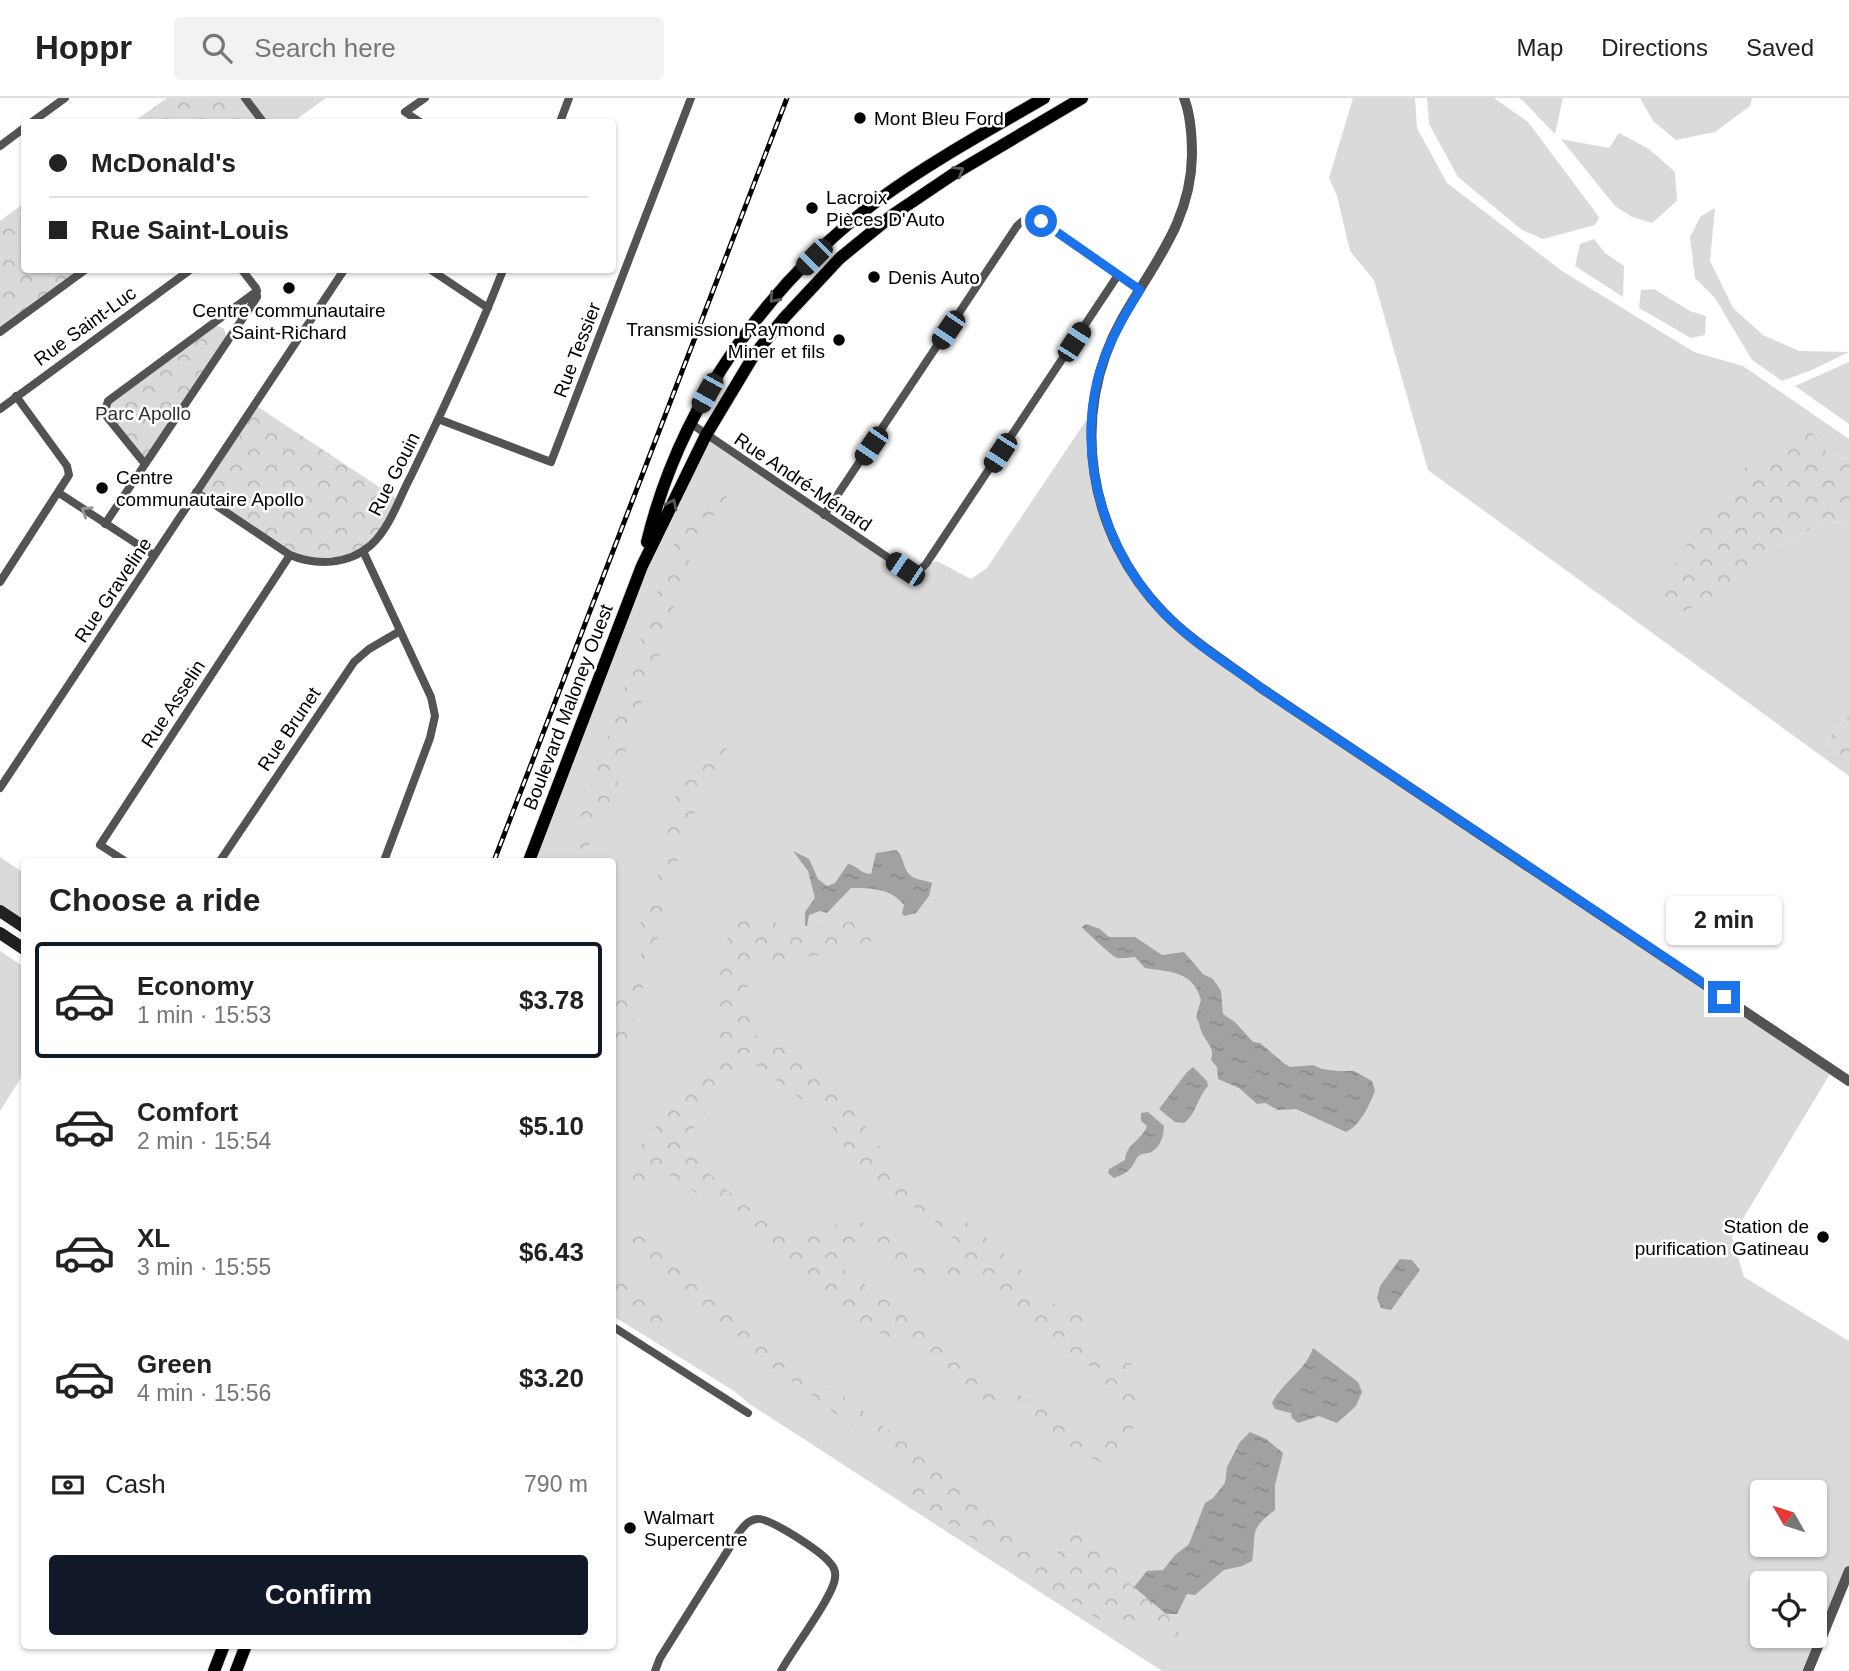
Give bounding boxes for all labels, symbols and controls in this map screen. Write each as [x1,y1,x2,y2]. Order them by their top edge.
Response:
search box [174,17,664,80]
text: Hoppr [35,29,132,66]
icon: search [198,29,236,67]
text: Search here [254,33,396,63]
text: Map [1517,34,1563,61]
text: Directions [1601,34,1708,61]
text: Saved [1746,34,1814,61]
place label: Mont Bleu Ford [874,108,1004,129]
marker: Mont Bleu Ford [852,110,868,126]
text: McDonald's [91,148,236,178]
one-way arrow [951,166,964,179]
place label: Lacroix Pièces D'Auto [826,187,945,230]
marker: Lacroix Pièces D'Auto [804,200,820,216]
route start [1025,205,1057,237]
text: Rue Saint-Louis [91,215,289,245]
car [792,235,837,279]
place label: Denis Auto [888,267,980,288]
marker: Denis Auto [866,269,882,285]
marker: Centre communautaire Saint-Richard [281,280,297,296]
street label: Rue Saint-Luc [30,282,140,370]
one-way arrow [770,290,783,303]
street label: Rue Tessier [549,299,605,400]
place label: Centre communautaire Saint-Richard [192,300,386,343]
car [928,307,969,353]
place label: Transmission Raymond Miner et fils [626,319,825,362]
car [1054,319,1095,365]
marker: Transmission Raymond Miner et fils [831,332,847,348]
car [688,370,727,416]
park label: Parc Apollo [95,403,191,424]
car [851,423,892,469]
street label: Rue André-Ménard [731,428,875,536]
street label: Rue Gouin [364,429,424,519]
car [980,430,1021,476]
place label: Centre communautaire Apollo [116,467,304,510]
marker: Centre communautaire Apollo [94,480,110,496]
one-way arrow [663,499,677,511]
one-way arrow [81,507,94,519]
street label: Rue Graveline [70,534,156,646]
car [882,549,929,589]
street label: Boulevard Maloney Ouest [519,601,617,813]
street label: Rue Asselin [137,656,209,752]
street label: Rue Brunet [253,683,325,775]
text: Choose a ride [49,882,261,918]
callout: 2 min [1666,895,1782,944]
text: 2 min [1694,907,1754,933]
icon: car [53,969,116,1032]
text: Economy [137,971,254,1001]
route end [1708,981,1740,1013]
text: $3.78 [519,985,584,1015]
text: 1 min · 15:53 [137,1002,271,1028]
icon: car [53,1095,116,1158]
text: Comfort [137,1097,238,1127]
text: $5.10 [519,1111,584,1141]
text: 2 min · 15:54 [137,1128,271,1154]
place label: Station de purification Gatineau [1635,1216,1809,1259]
icon: car [53,1221,116,1284]
text: XL [137,1223,170,1253]
marker: Station de purification Gatineau [1815,1229,1831,1245]
text: $6.43 [519,1237,584,1267]
text: 3 min · 15:55 [137,1254,271,1280]
icon: car [53,1347,116,1410]
text: Green [137,1349,212,1379]
text: $3.20 [519,1363,584,1393]
text: 4 min · 15:56 [137,1380,271,1406]
icon: cash [49,1466,87,1504]
text: Cash [105,1469,166,1499]
text: 790 m [524,1471,588,1497]
north arrow [1750,1480,1827,1558]
map controls [1750,1480,1827,1648]
place label: Walmart Supercentre [644,1507,748,1550]
marker: Walmart Supercentre [622,1520,638,1536]
button: Confirm [49,1555,588,1635]
button: locate [1750,1571,1827,1648]

